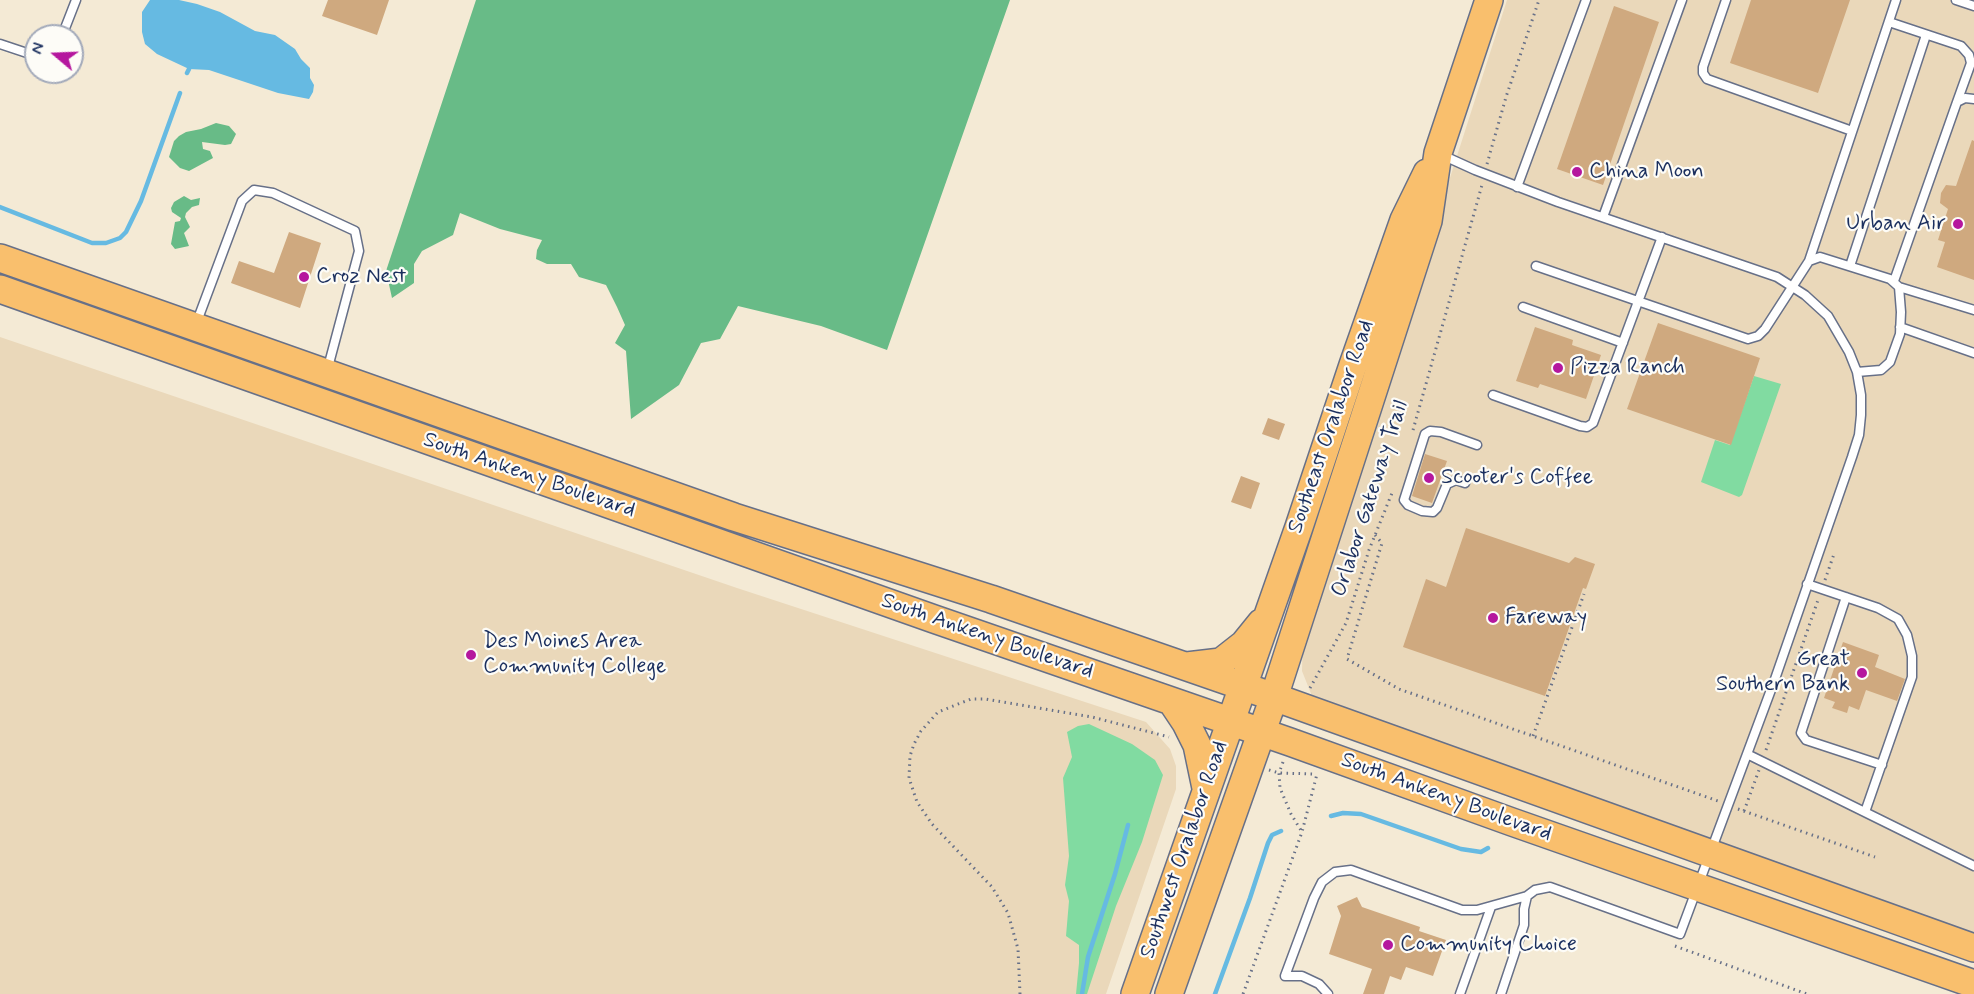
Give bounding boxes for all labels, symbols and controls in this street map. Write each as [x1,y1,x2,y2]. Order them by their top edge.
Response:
north arrow [24,24,84,84]
text: N [27,40,50,57]
place label: China Moon [1589,159,1704,185]
marker: China Moon [1570,165,1584,179]
place label: Urban Air [1846,211,1946,237]
marker: Urban Air [1951,217,1965,231]
place label: Croz Nest [316,264,406,290]
marker: Croz Nest [297,270,311,284]
street label: Southeast Oralabor Road [1283,317,1381,537]
place label: Pizza Ranch [1570,355,1685,381]
marker: Pizza Ranch [1551,361,1565,375]
street label: Orlabor Gateway Trail [1327,398,1415,600]
street label: South Ankeny Boulevard [420,427,638,525]
place label: Scooter's Coffee [1441,465,1593,491]
marker: Scooter's Coffee [1422,471,1436,485]
street label: South Ankeny Boulevard [878,588,1096,686]
place label: Fareway [1505,605,1587,631]
marker: Fareway [1486,611,1500,625]
place label: Des Moines Area Community College [483,629,666,680]
place label: Great Southern Bank [1716,647,1850,698]
marker: Des Moines Area Community College [464,648,478,662]
marker: Great Southern Bank [1855,666,1869,680]
street label: Southwest Oralabor Road [1135,738,1235,962]
street label: South Ankeny Boulevard [1337,748,1555,848]
place label: Community Choice [1400,932,1577,958]
marker: Community Choice [1381,938,1395,952]

